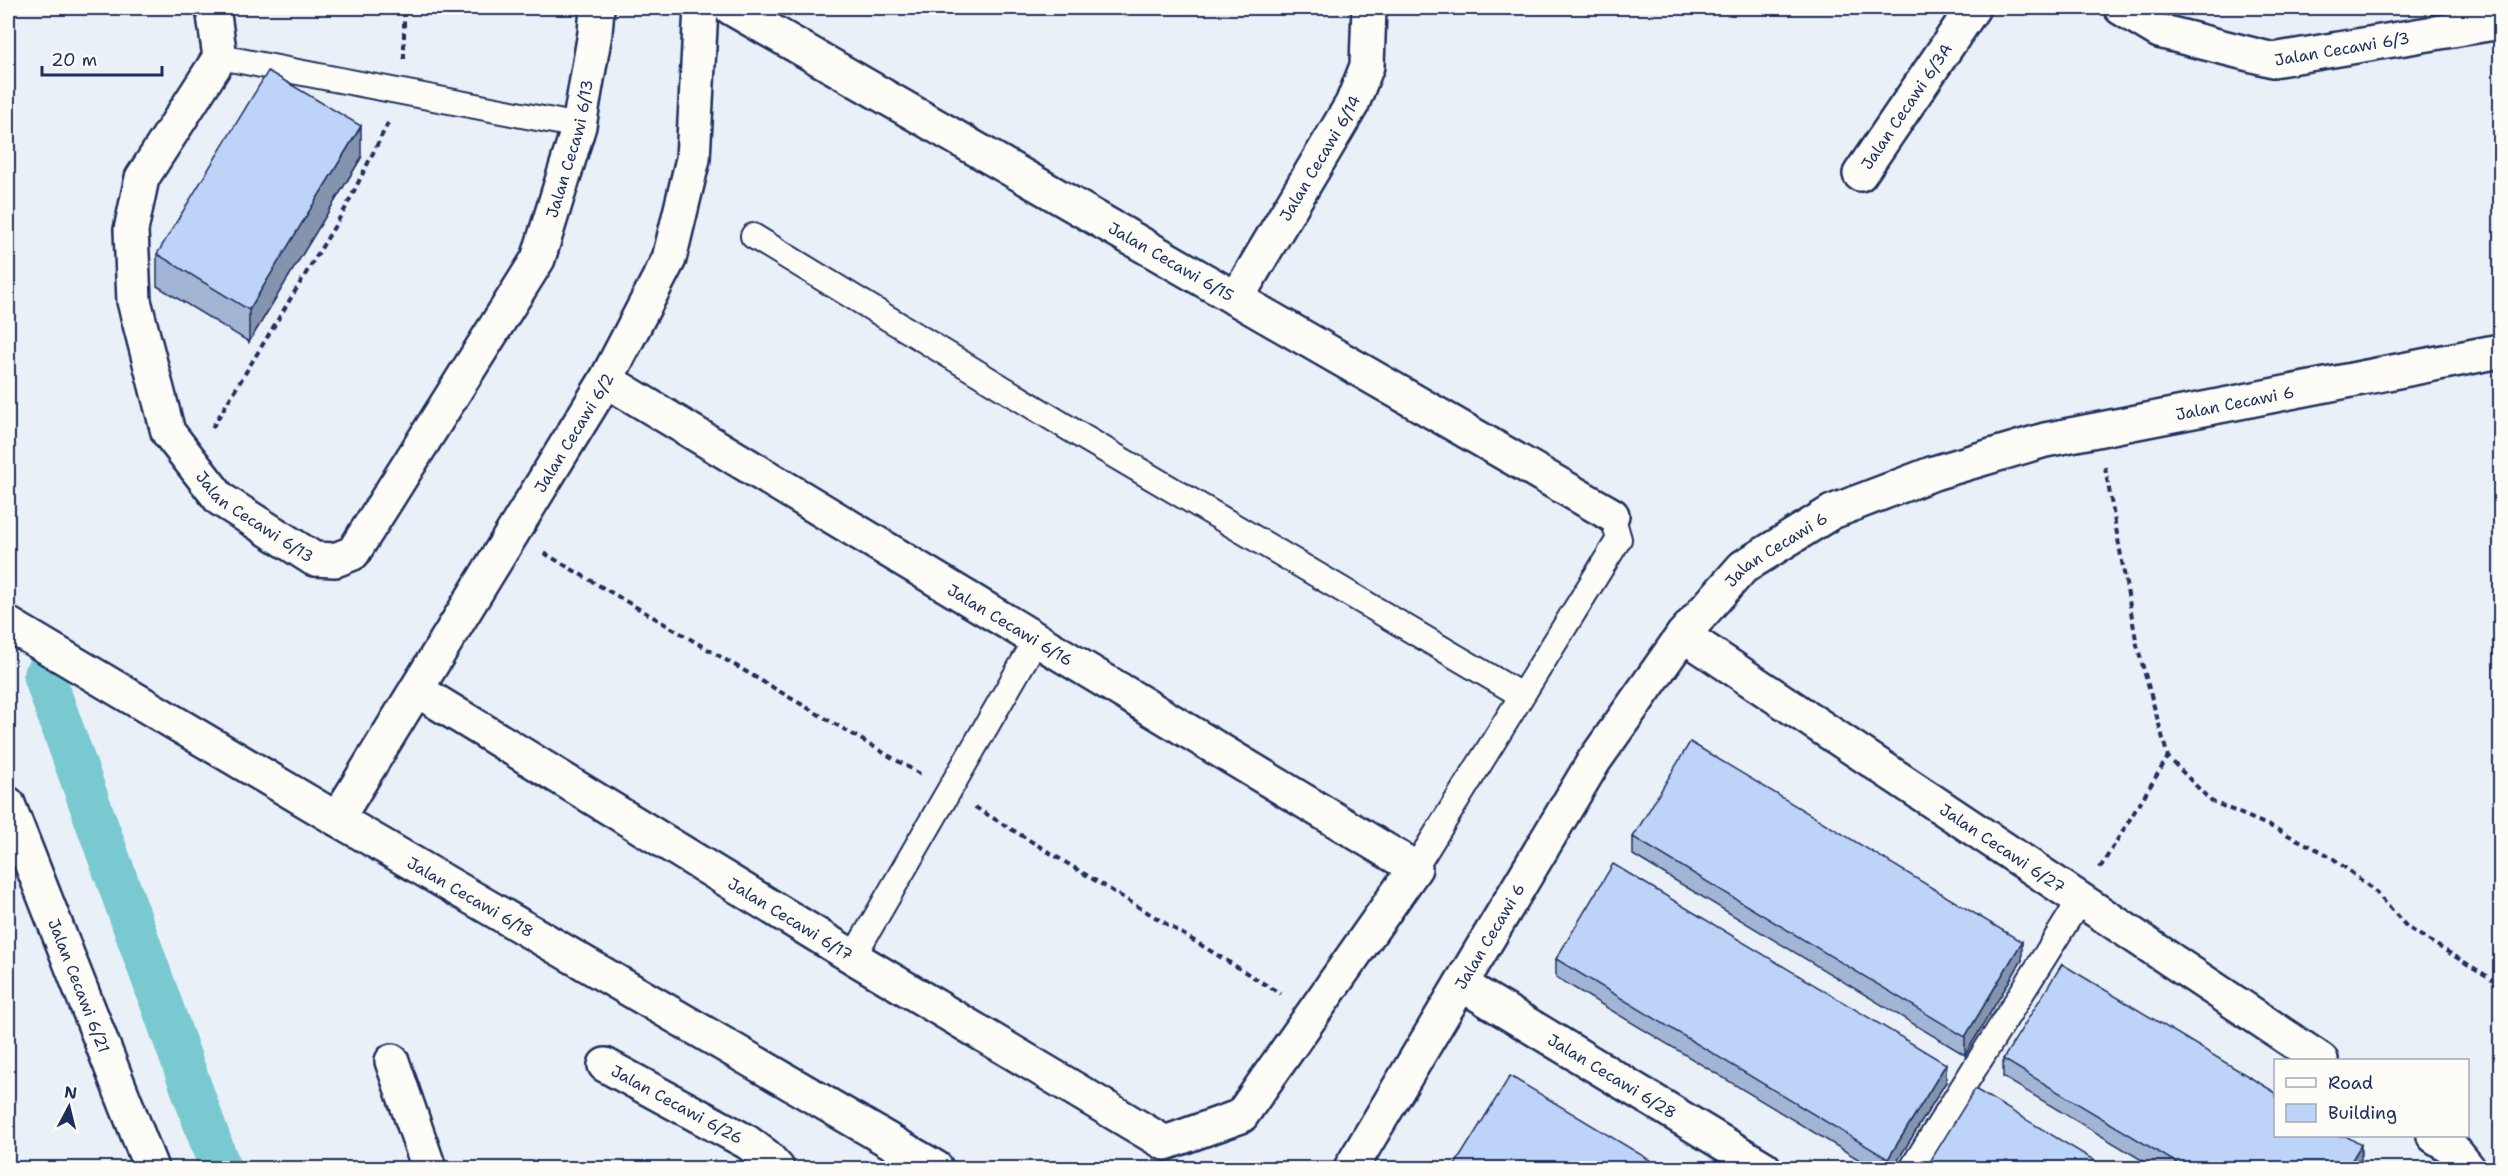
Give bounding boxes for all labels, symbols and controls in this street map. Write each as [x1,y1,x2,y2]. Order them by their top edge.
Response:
street label: Jalan Cecawi 6/3 [2273,27,2411,70]
scale bar [42,39,162,77]
street label: Jalan Cecawi 6/3A [1856,39,1956,173]
text: 20 m [51,48,97,72]
street label: Jalan Cecawi 6/13 [541,78,597,220]
street label: Jalan Cecawi 6/14 [1274,92,1365,225]
street label: Jalan Cecawi 6/15 [1105,217,1238,306]
street label: Jalan Cecawi 6/2 [529,370,618,496]
street label: Jalan Cecawi 6 [2174,381,2296,425]
street label: Jalan Cecawi 6/13 [191,466,318,567]
street label: Jalan Cecawi 6 [1720,507,1831,591]
street label: Jalan Cecawi 6/16 [943,579,1077,671]
street label: Jalan Cecawi 6/27 [1936,799,2069,897]
street label: Jalan Cecawi 6/18 [403,852,538,942]
street label: Jalan Cecawi 6/17 [724,873,857,965]
street label: Jalan Cecawi 6 [1450,879,1529,993]
street label: Jalan Cecawi 6/21 [44,915,115,1056]
street label: Jalan Cecawi 6/28 [1544,1029,1681,1123]
legend [2274,1059,2469,1137]
street label: Jalan Cecawi 6/26 [607,1060,747,1148]
text: Road [2328,1071,2373,1095]
north arrow [39,1077,99,1137]
text: N [63,1081,78,1104]
text: Building [2328,1101,2397,1125]

